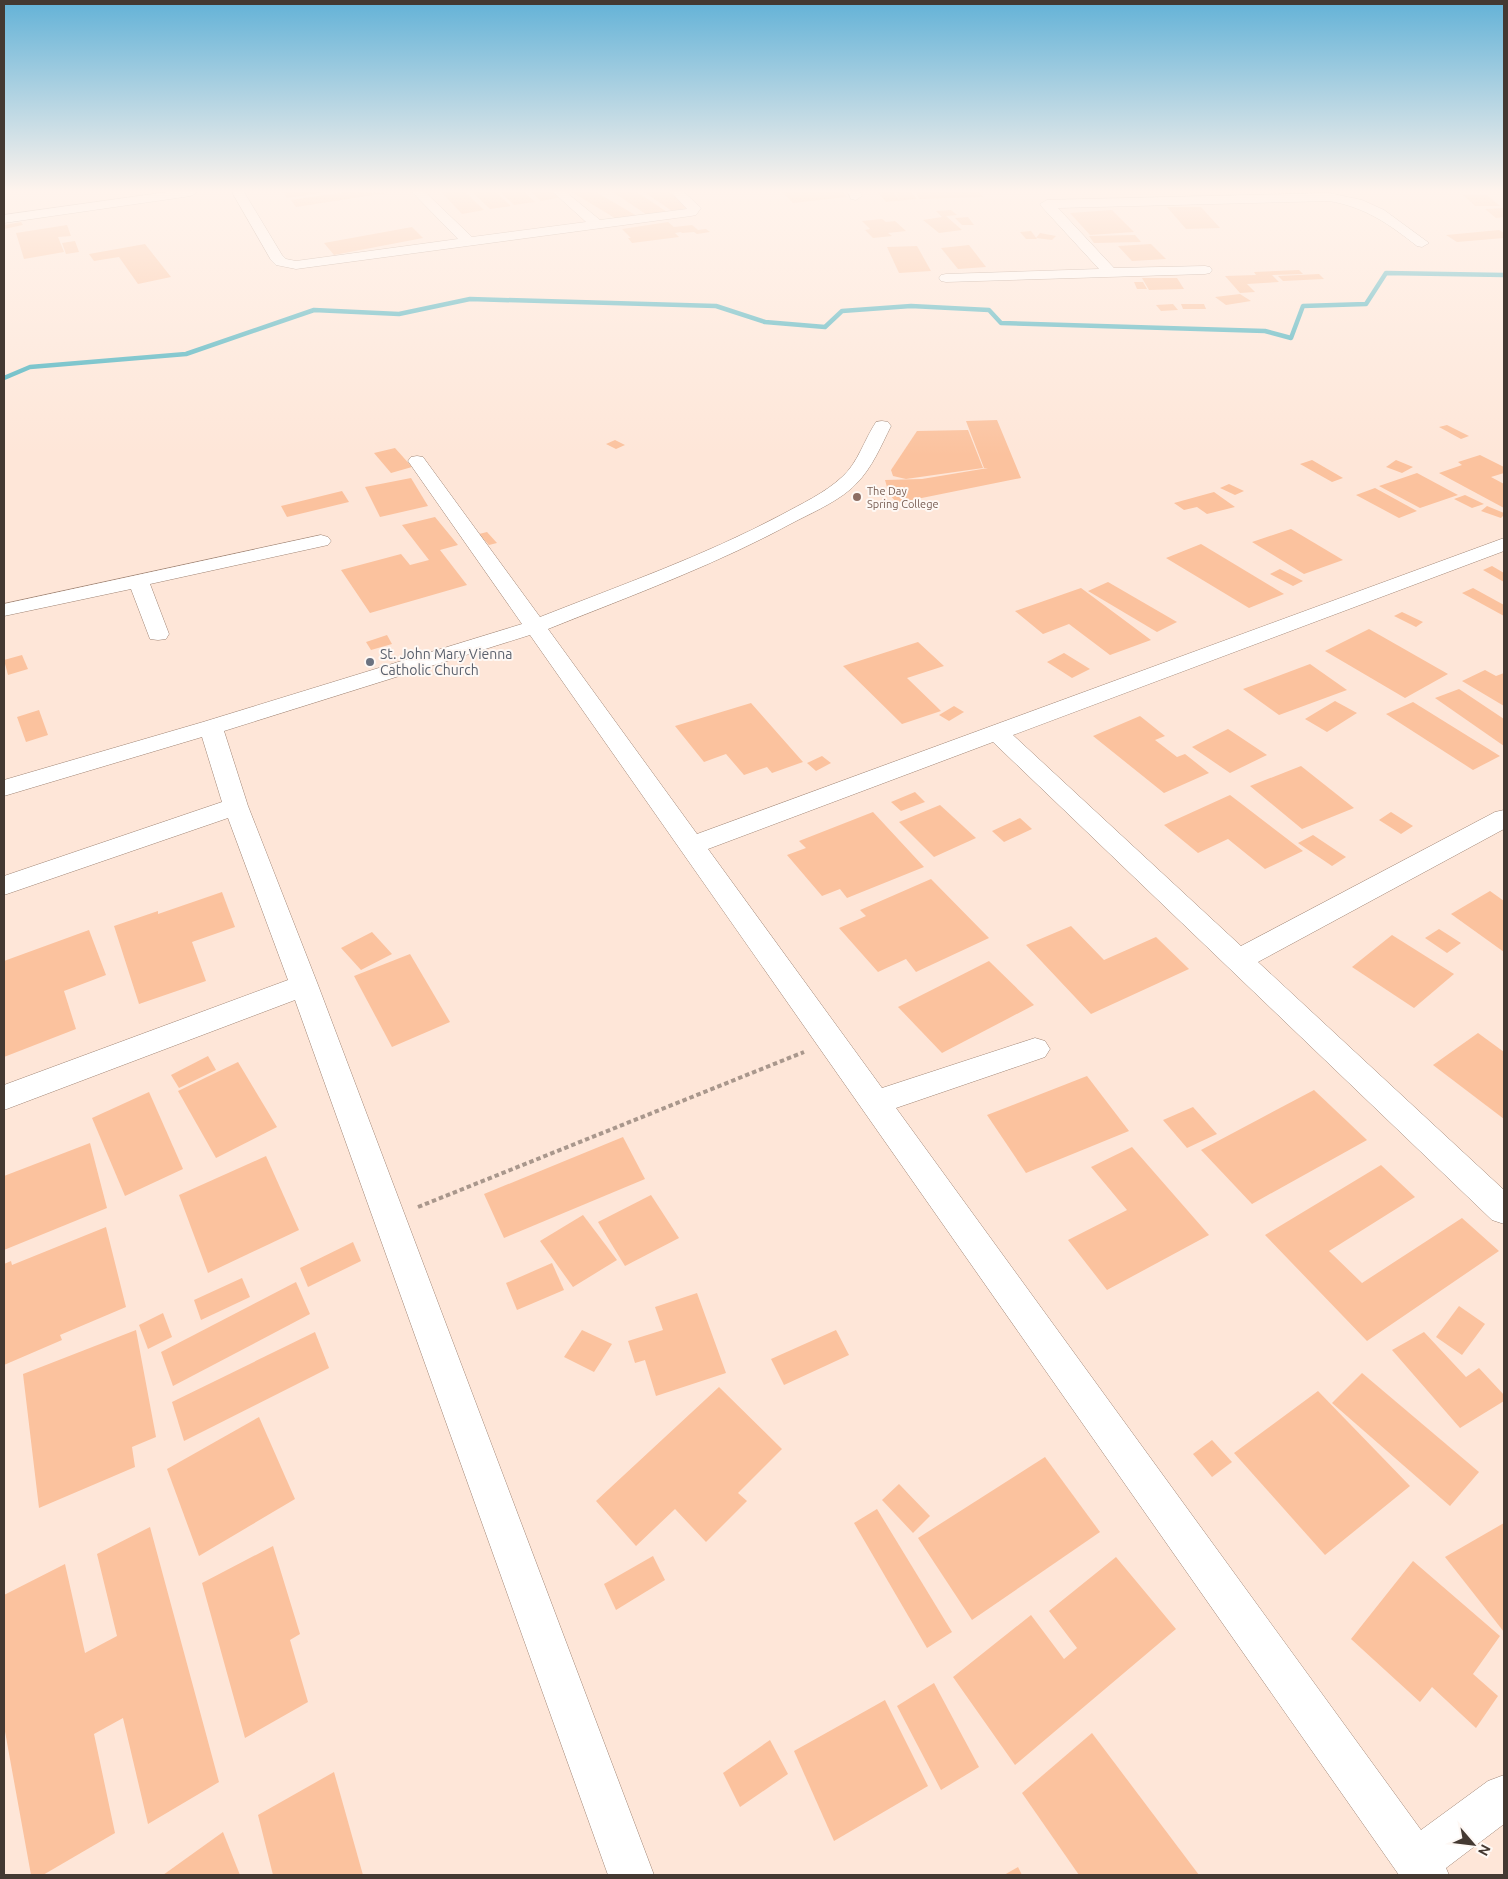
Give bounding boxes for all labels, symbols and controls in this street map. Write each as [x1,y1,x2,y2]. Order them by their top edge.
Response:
place label: The Day Spring College [867,485,939,510]
marker: The Day Spring College [851,491,863,503]
place label: St. John Mary Vienna Catholic Church [380,646,513,678]
marker: St. John Mary Vienna Catholic Church [364,656,376,668]
north arrow [1448,1819,1498,1869]
text: N [1475,1842,1494,1858]

